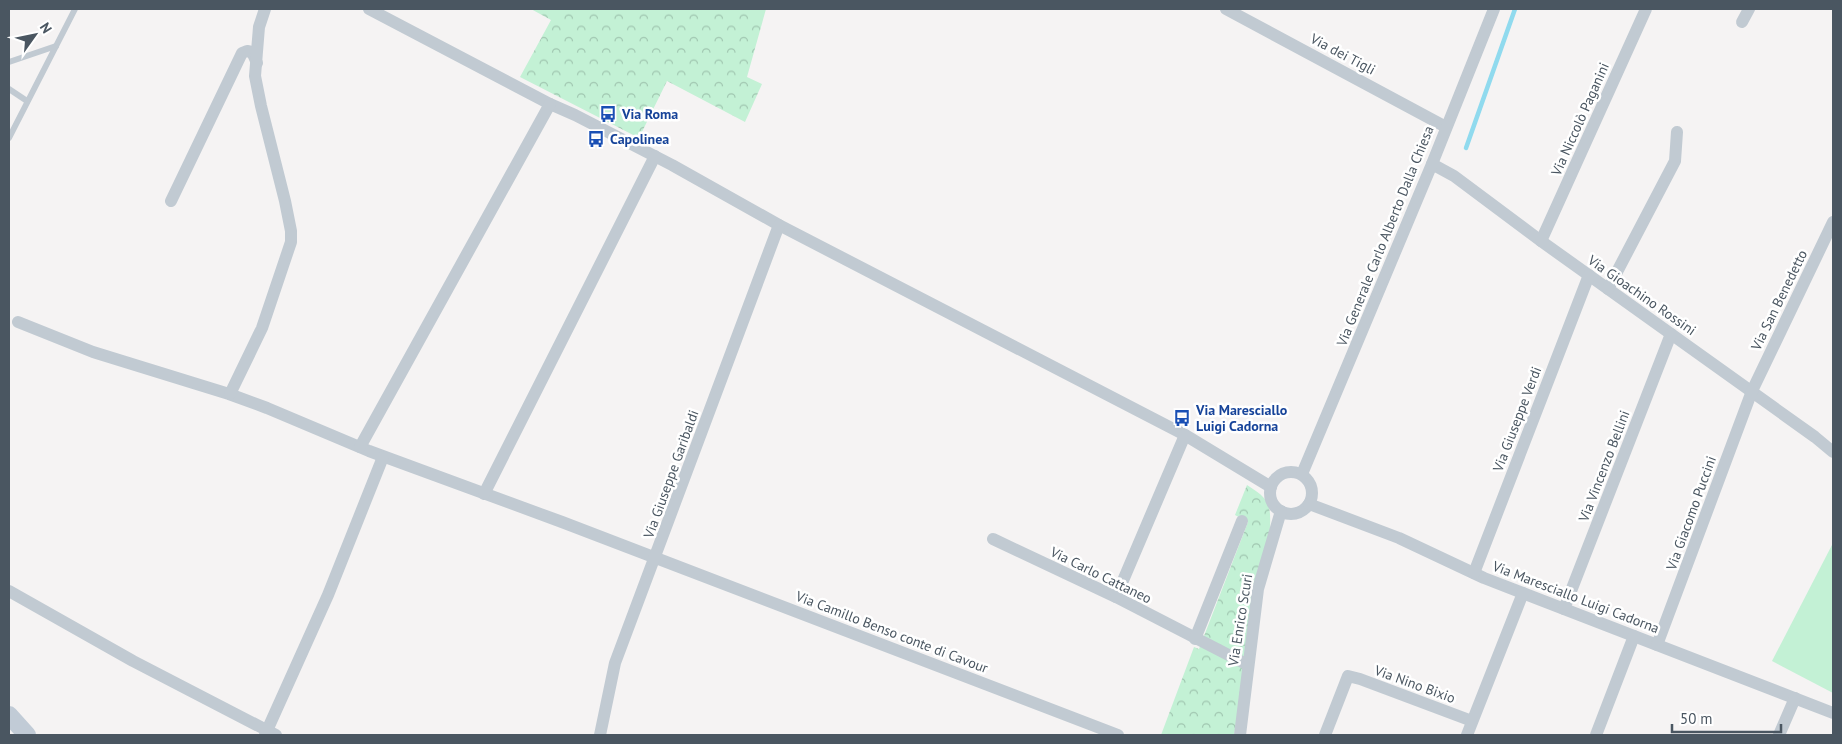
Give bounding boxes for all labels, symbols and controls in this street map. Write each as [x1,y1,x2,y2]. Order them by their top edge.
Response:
north arrow [10,10,60,60]
text: N [36,19,56,37]
street label: Via dei Tigli [1307,29,1379,79]
street label: Via Niccolò Paganini [1547,60,1613,179]
bus stop icon: Via Roma [598,104,618,124]
place label: Via Roma [621,105,678,123]
street label: Via Generale Carlo Alberto Dalla Chiesa [1332,123,1438,350]
bus stop icon: Capolinea [586,129,606,149]
place label: Capolinea [610,130,669,148]
street label: Via San Benedetto [1746,247,1811,354]
street label: Via Gioachino Rossini [1584,250,1700,339]
street label: Via Giuseppe Verdi [1488,364,1545,475]
place label: Via Maresciallo Luigi Cadorna [1195,401,1288,435]
street label: Via Giuseppe Garibaldi [639,407,703,542]
bus stop icon: Via Maresciallo Luigi Cadorna [1172,408,1192,428]
street label: Via Vincenzo Bellini [1574,408,1634,525]
street label: Via Giacomo Puccini [1662,453,1720,573]
street label: Via Carlo Cattaneo [1047,542,1155,607]
street label: Via Maresciallo Luigi Cadorna [1489,557,1662,637]
street label: Via Enrico Scuri [1224,573,1256,668]
street label: Via Camillo Benso conte di Cavour [792,587,991,677]
street label: Via Nino Bixio [1371,661,1458,707]
scale bar [1672,702,1781,734]
text: 50 m [1680,709,1713,728]

